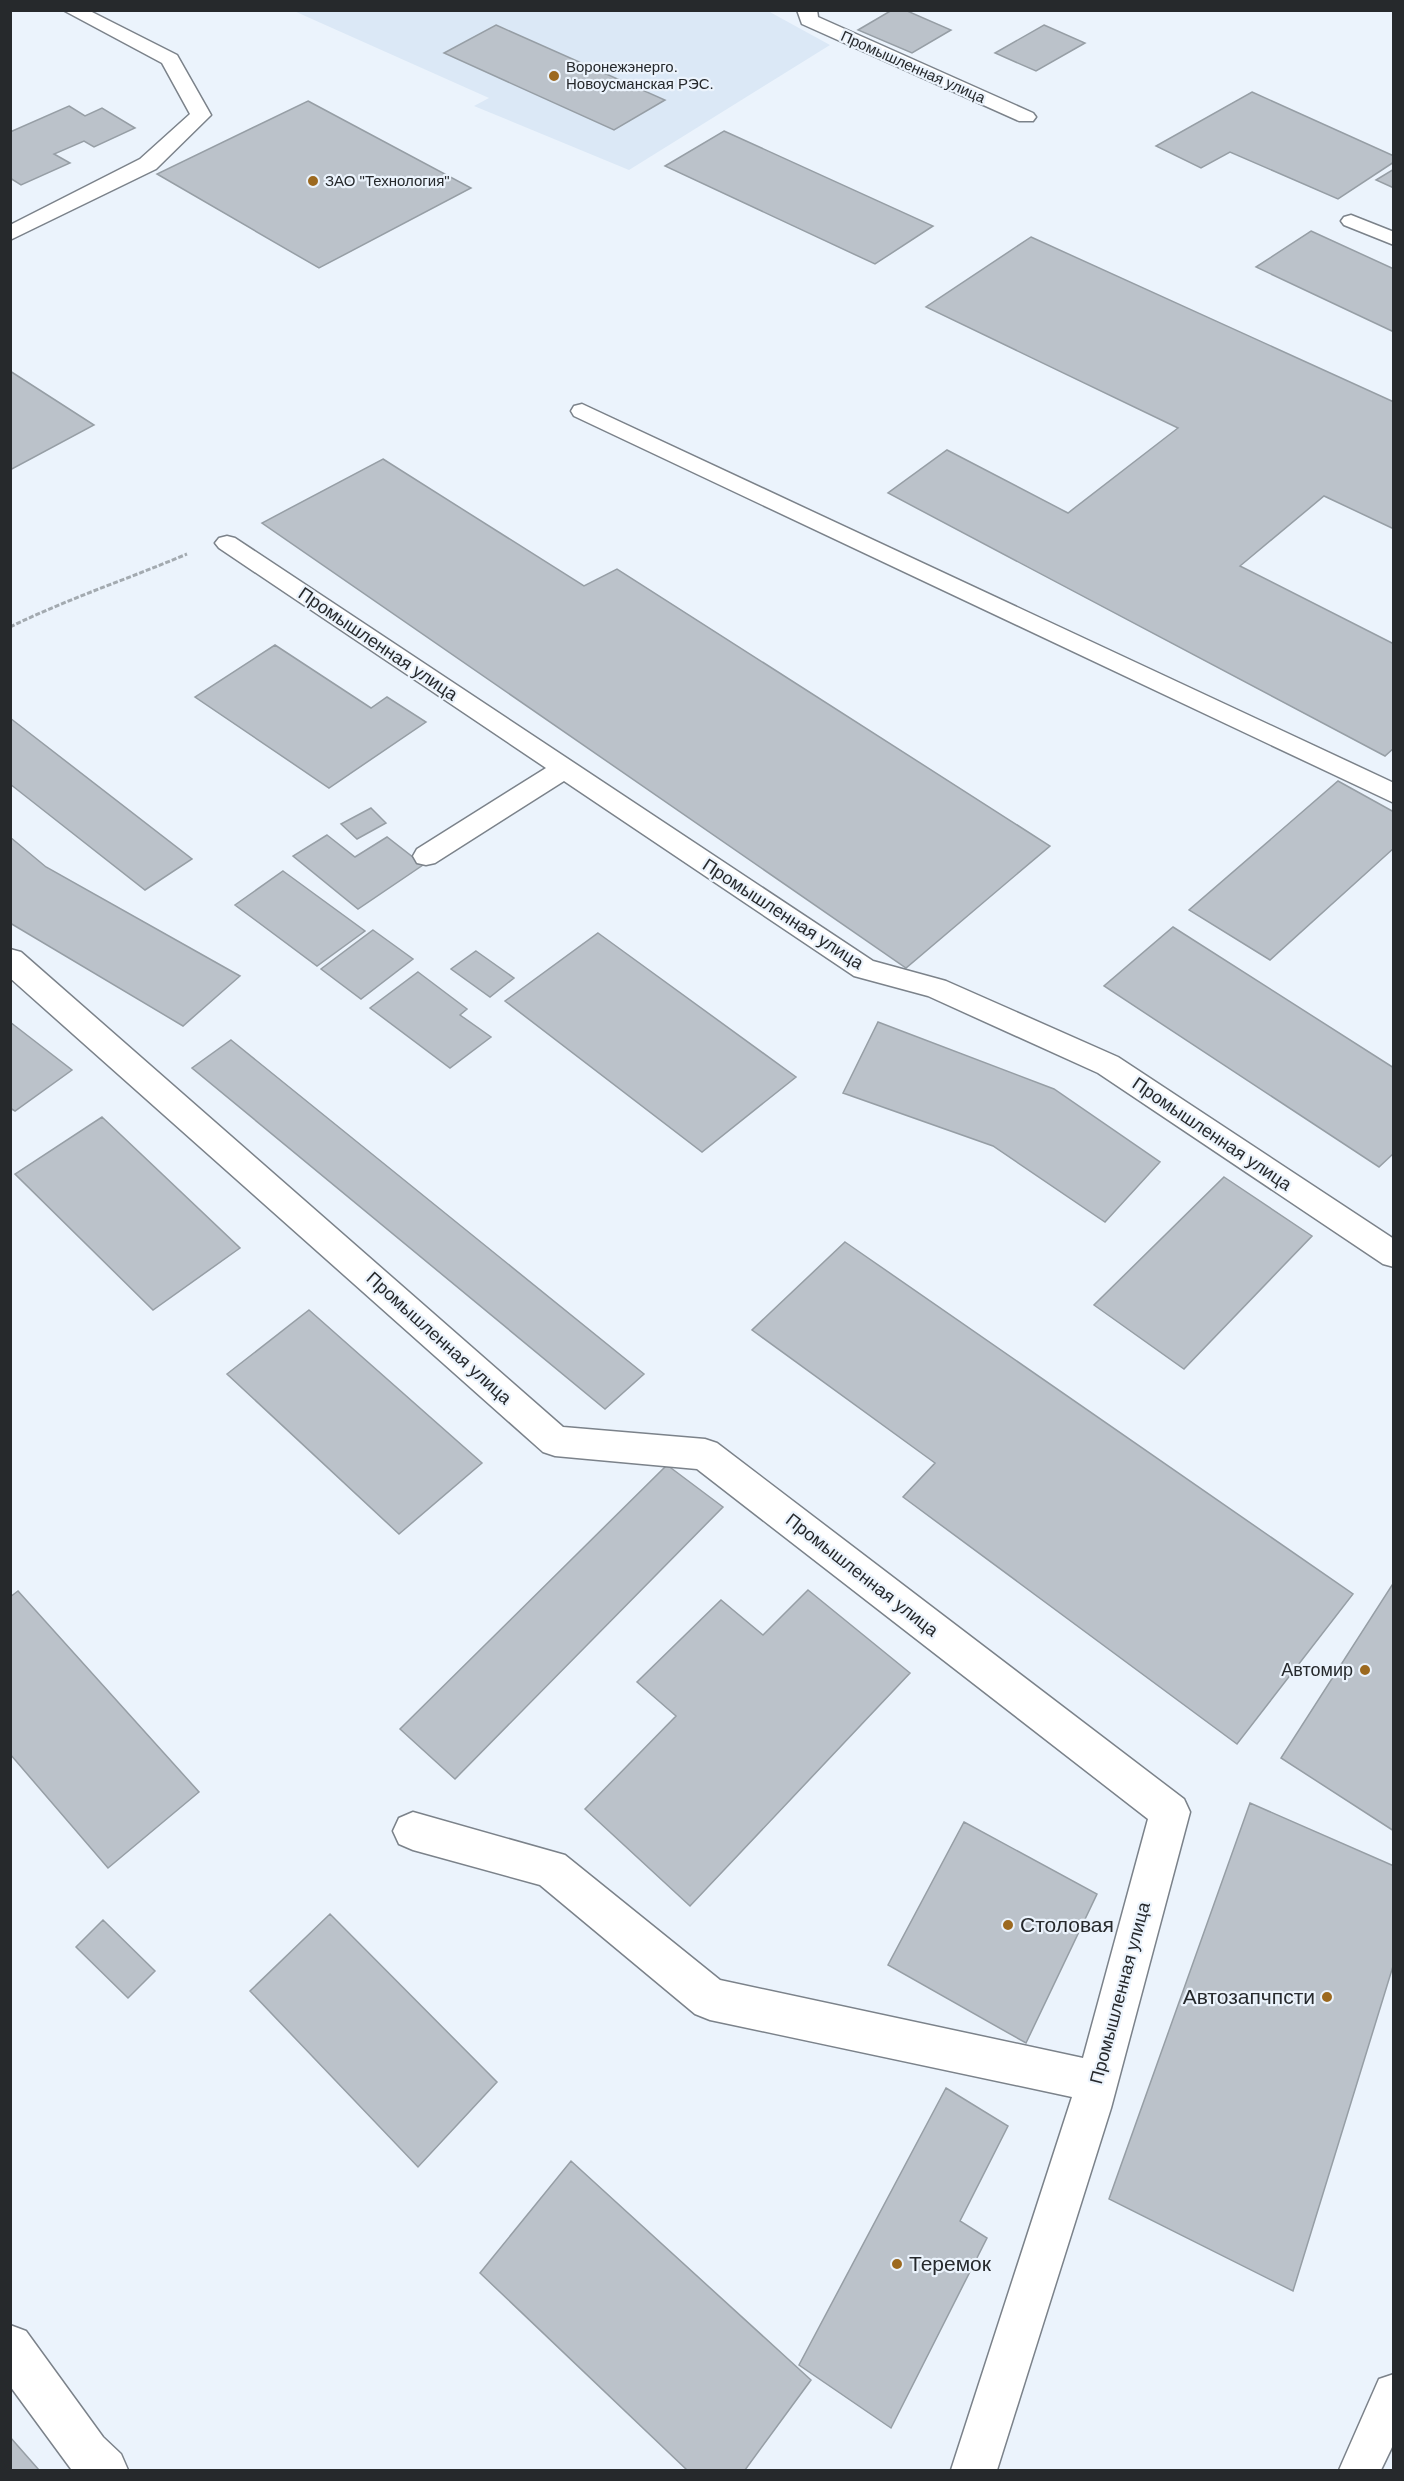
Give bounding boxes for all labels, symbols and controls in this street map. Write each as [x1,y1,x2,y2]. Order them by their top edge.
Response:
street label: Промышленная улица [838,27,989,106]
place label: Воронежэнерго. Новоусманская РЭС. [566,58,714,92]
marker: Воронежэнерго. Новоусманская РЭС. [547,69,561,83]
place label: ЗАО "Технология" [325,172,450,189]
marker: ЗАО "Технология" [306,174,320,188]
street label: Промышленная улица [295,583,462,705]
street label: Промышленная улица [699,855,868,974]
street label: Промышленная улица [1129,1073,1296,1195]
street label: Промышленная улица [363,1268,516,1409]
street label: Промышленная улица [782,1509,943,1641]
place label: Автомир [1281,1660,1353,1680]
marker: Автомир [1358,1663,1372,1677]
street label: Промышленная улица [1086,1899,1154,2086]
place label: Столовая [1020,1913,1114,1936]
marker: Столовая [1001,1918,1015,1932]
place label: Автозапчпсти [1183,1985,1315,2008]
marker: Автозапчпсти [1320,1990,1334,2004]
place label: Теремок [909,2252,992,2275]
marker: Теремок [890,2257,904,2271]

